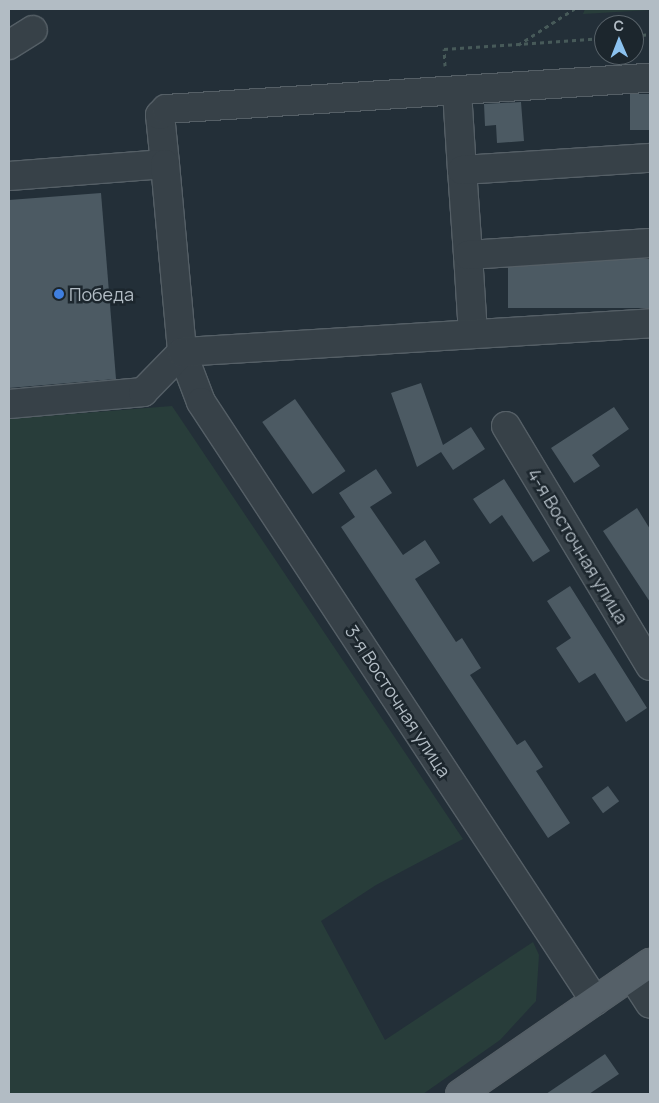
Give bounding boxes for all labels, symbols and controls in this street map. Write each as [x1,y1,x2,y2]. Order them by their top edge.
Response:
north arrow [594,15,644,65]
text: С [613,16,624,35]
place label: Победа [69,283,134,305]
marker: Победа [53,288,65,300]
street label: 4-я Восточная улица [523,464,633,628]
street label: 3-я Восточная улица [341,621,455,781]

